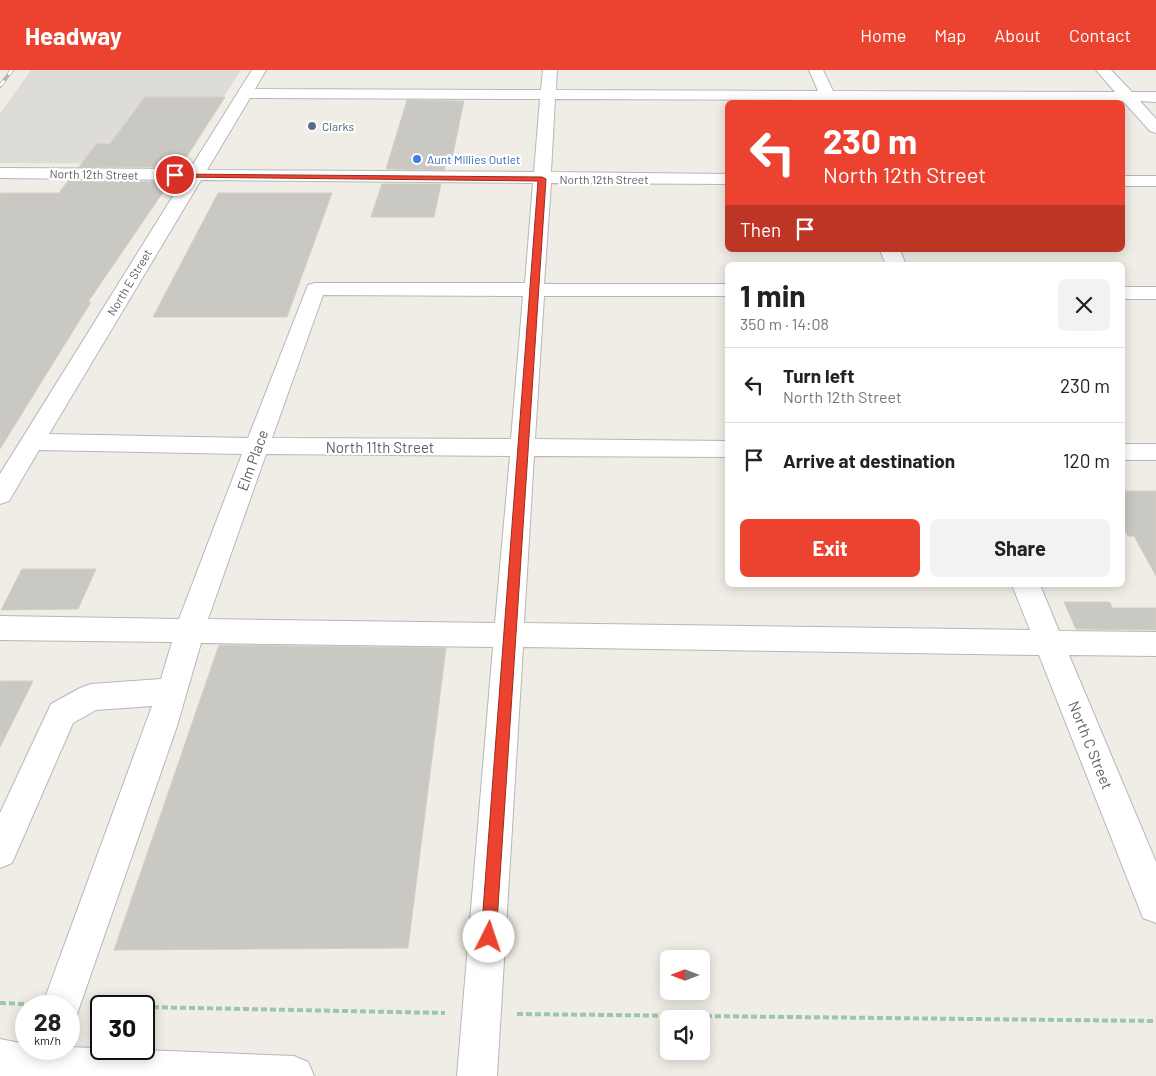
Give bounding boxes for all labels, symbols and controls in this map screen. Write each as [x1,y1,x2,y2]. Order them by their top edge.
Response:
text: Headway [25,21,122,50]
text: Home [860,24,906,46]
text: Map [934,24,966,46]
text: About [994,24,1041,46]
text: Contact [1069,24,1131,46]
place label: Clarks [322,119,355,133]
text: 230 m [823,119,917,161]
marker: Clarks [306,120,318,132]
icon: left [740,120,805,185]
place label: Aunt Millies Outlet [427,152,520,166]
marker: Aunt Millies Outlet [411,153,423,165]
pin [154,154,196,196]
icon: arrive [161,161,189,189]
text: North 12th Street [823,161,986,187]
street label: North 12th Street [49,166,139,182]
street label: North 12th Street [559,172,649,186]
icon: arrive [791,215,819,243]
text: Then [740,218,781,241]
street label: North E Street [104,246,154,318]
text: 1 min [740,277,806,313]
button: close [1058,279,1110,331]
text: 350 m · 14:08 [740,314,829,333]
text: Turn left [783,364,854,387]
icon: left [740,371,768,399]
text: 230 m [1060,374,1110,397]
text: North 12th Street [783,387,902,406]
street label: Elm Place [233,427,271,493]
street label: North 11th Street [326,438,434,456]
icon: arrive [740,446,768,474]
text: Arrive at destination [783,449,955,472]
text: 120 m [1063,449,1110,472]
button: Exit [740,519,920,577]
button: Share [930,519,1110,577]
street label: North C Street [1065,698,1117,792]
position arrow [462,910,514,962]
north arrow [660,950,710,1000]
map controls [660,950,710,1060]
speed limit sign: 30 [90,995,155,1060]
text: 28 [34,1006,61,1036]
button: sound [660,1010,710,1060]
text: km/h [34,1033,61,1047]

